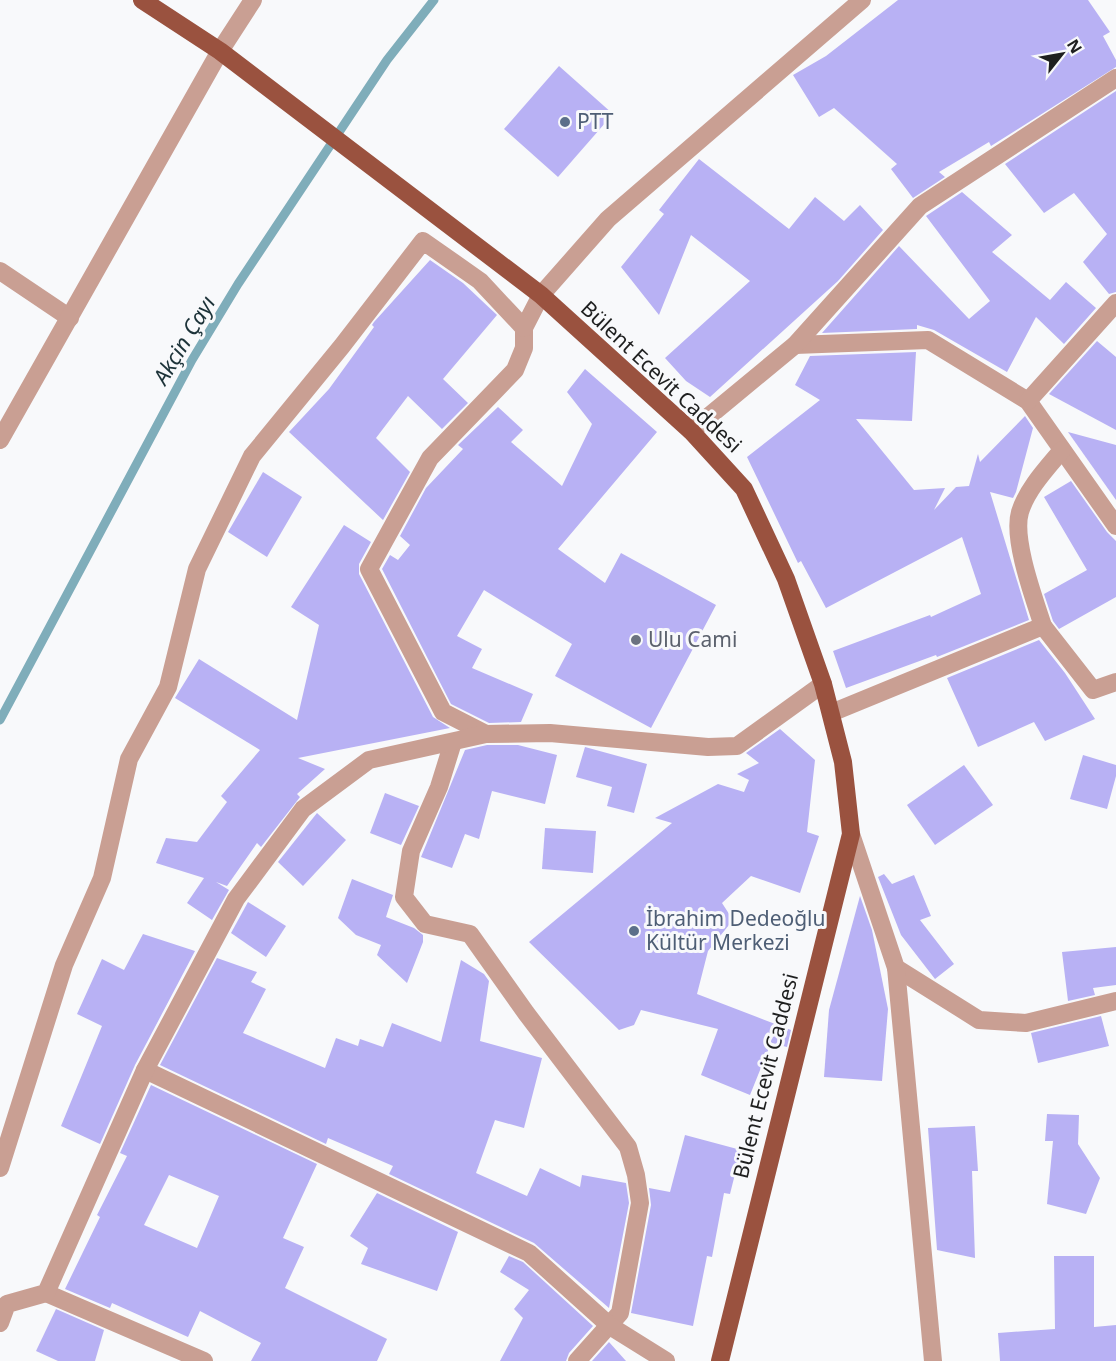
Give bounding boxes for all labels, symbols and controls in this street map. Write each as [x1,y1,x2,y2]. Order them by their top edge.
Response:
north arrow [1032,24,1092,84]
text: N [1062,35,1088,58]
place label: PTT [577,107,614,135]
marker: PTT [558,115,572,129]
water label: Akçin Çayı [144,289,221,391]
street label: Bülent Ecevit Caddesi [575,294,748,458]
place label: Ulu Cami [648,625,737,653]
marker: Ulu Cami [629,633,643,647]
place label: İbrahim Dedeoğlu Kültür Merkezi [646,904,826,956]
marker: İbrahim Dedeoğlu Kültür Merkezi [627,924,641,938]
street label: Bülent Ecevit Caddesi [726,970,804,1181]

